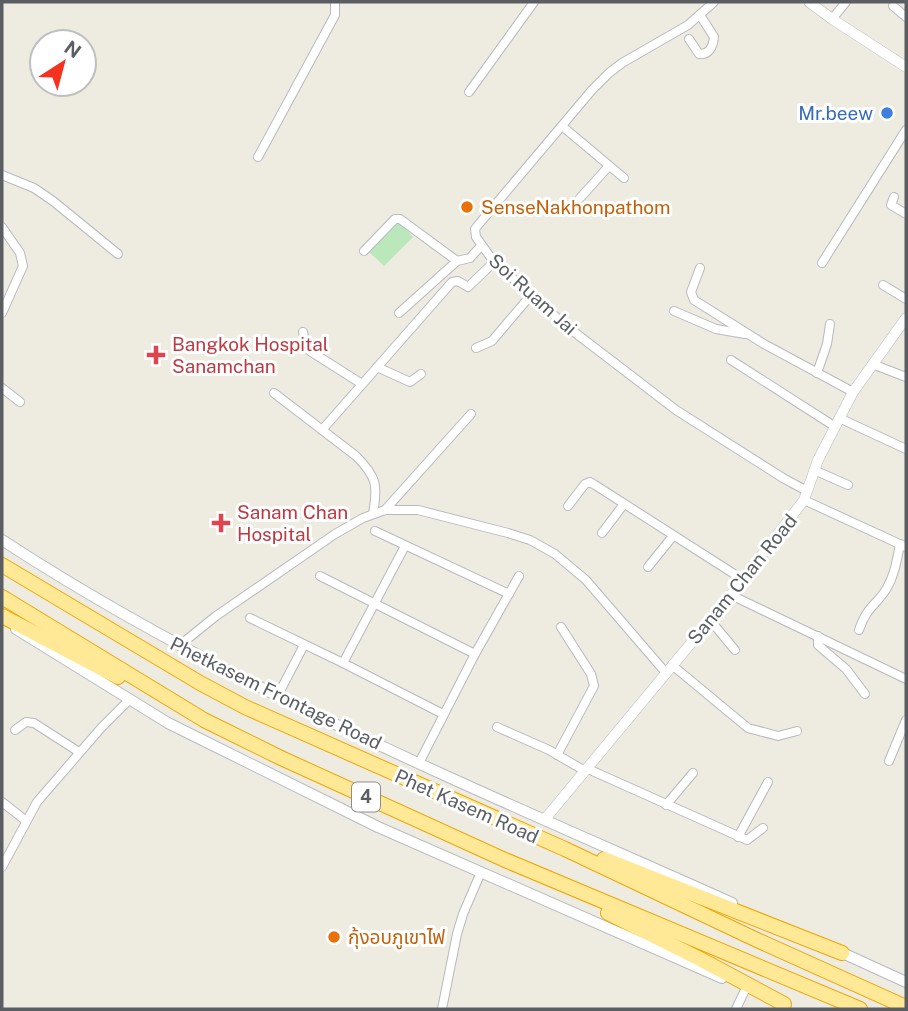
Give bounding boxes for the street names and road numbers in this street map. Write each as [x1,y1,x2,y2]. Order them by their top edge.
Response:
street label: Soi Ruam Jai [485,249,581,339]
street label: Sanam Chan Road [683,510,801,648]
street label: Phetkasem Frontage Road [167,632,385,754]
street label: Phet Kasem Road [392,764,542,848]
road number: 4 [352,782,380,812]

